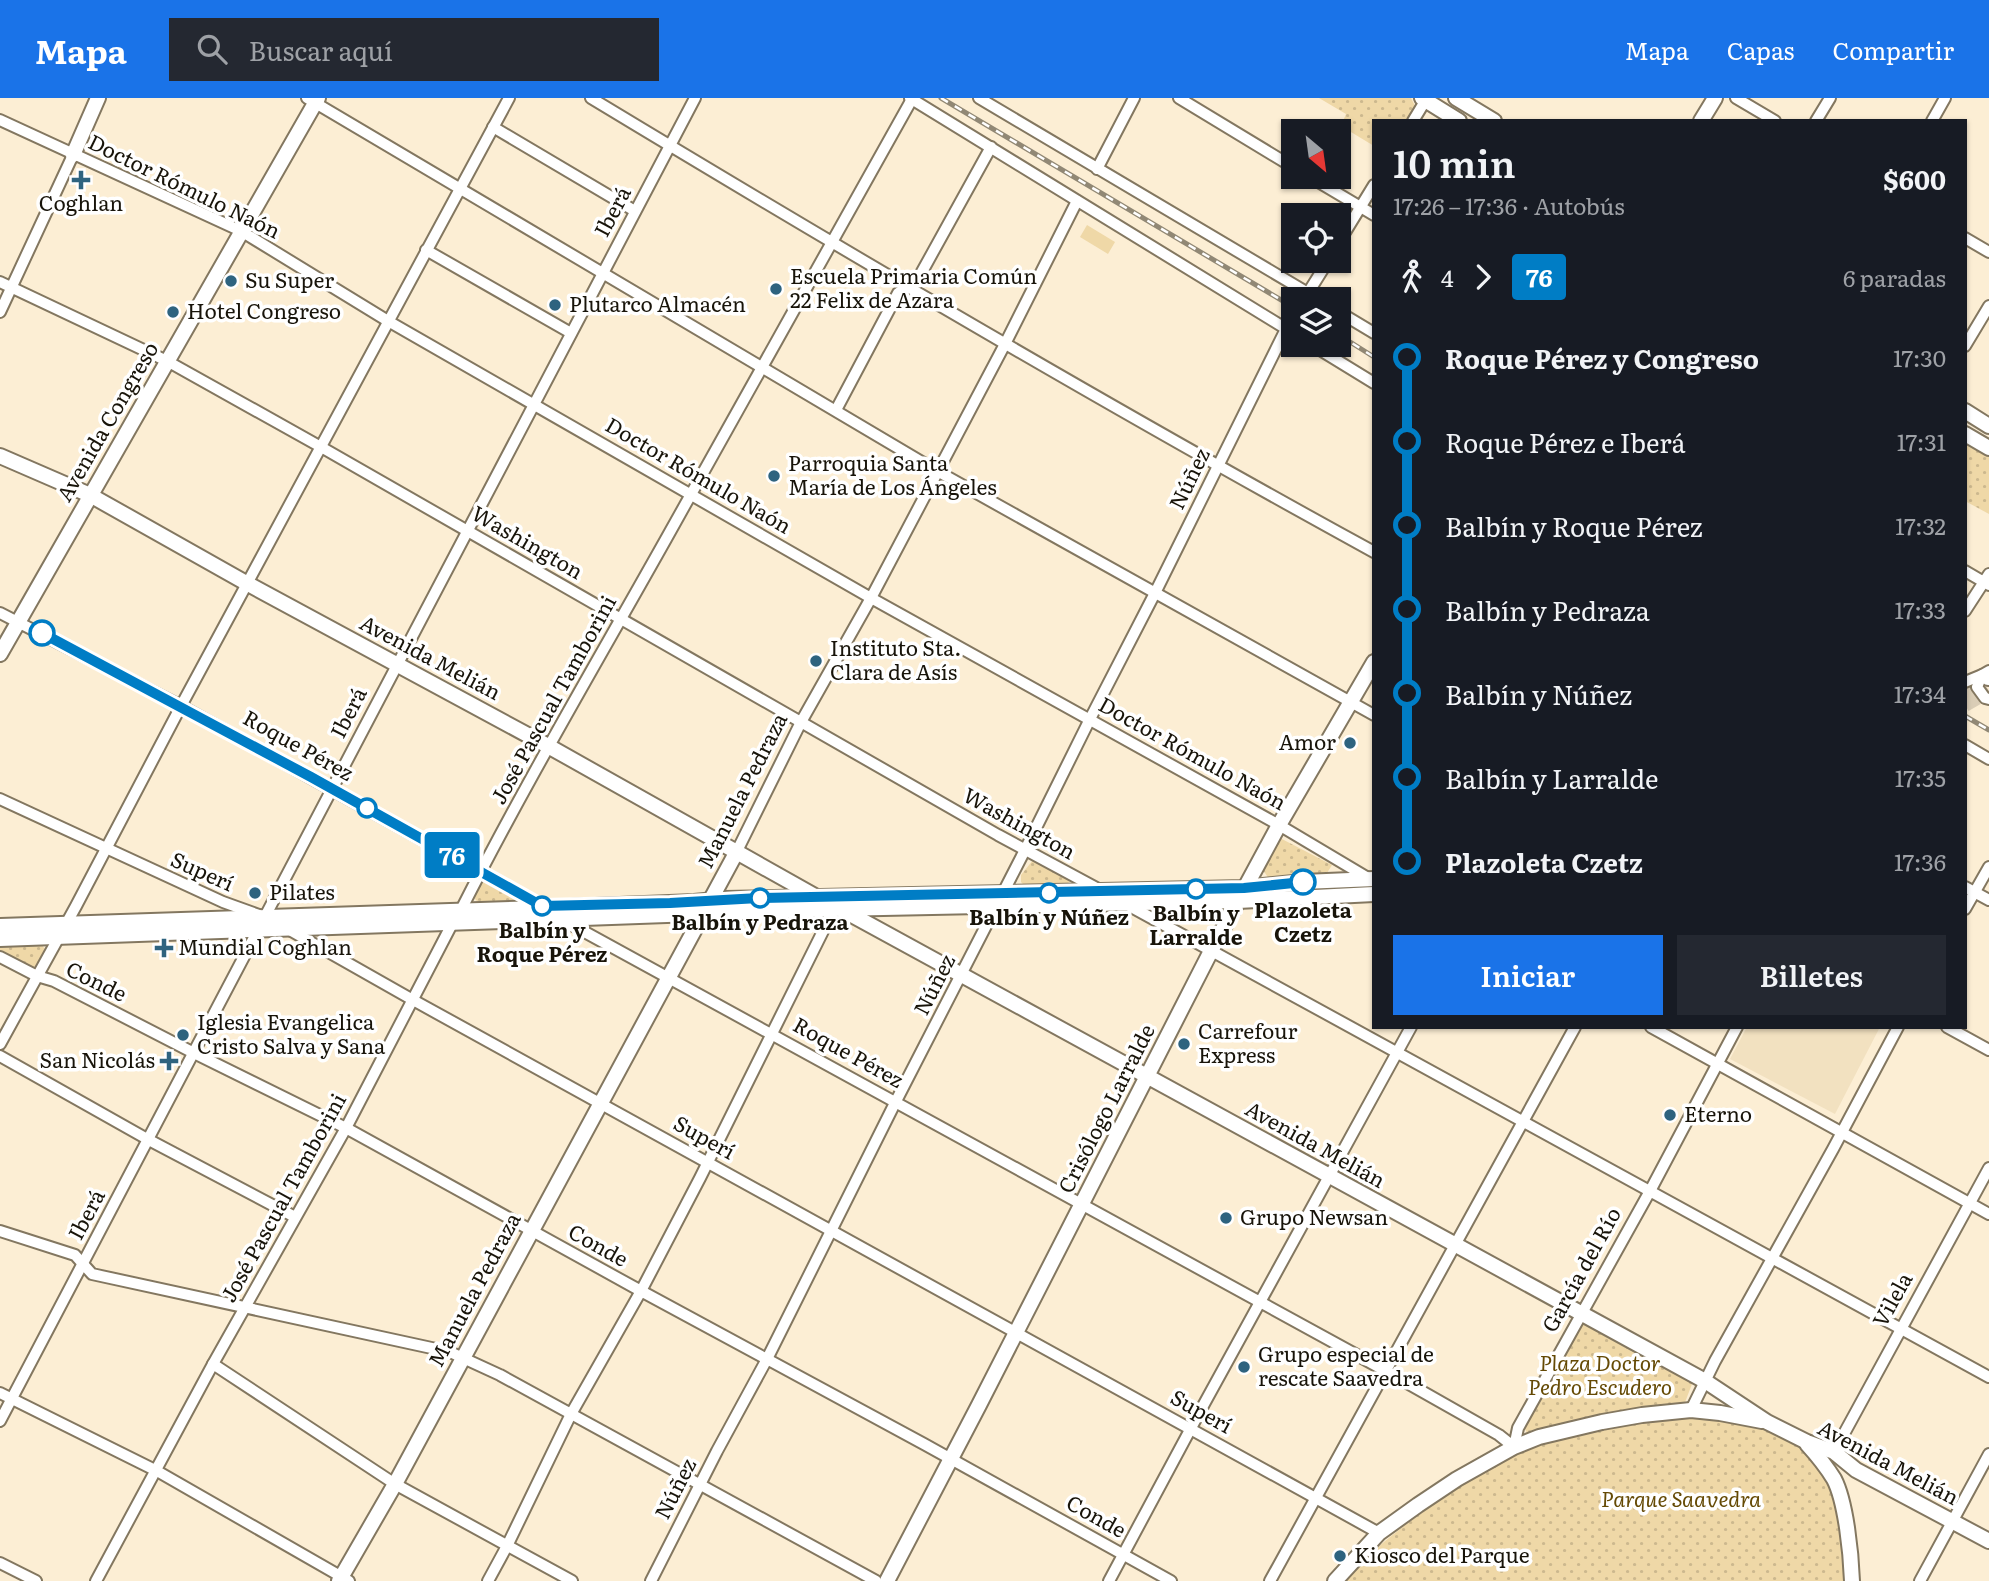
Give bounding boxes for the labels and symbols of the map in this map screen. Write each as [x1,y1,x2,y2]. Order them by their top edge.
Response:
north arrow [1281,119,1351,189]
street label: Doctor Rómulo Naón [84,125,286,245]
marker: Coghlan [73,172,89,188]
street label: Iberá [585,179,637,242]
place label: Coghlan [39,186,123,217]
place label: Escuela Primaria Común 22 Felix de Azara [790,259,1037,314]
place label: Su Super [245,263,334,294]
marker: Su Super [223,273,239,289]
marker: Escuela Primaria Común 22 Felix de Azara [768,281,784,297]
place label: Plutarco Almacén [569,287,746,318]
place label: Hotel Congreso [187,294,341,325]
marker: Plutarco Almacén [547,297,563,313]
marker: Hotel Congreso [165,304,181,320]
street label: Avenida Congreso [47,335,164,506]
street label: Doctor Rómulo Naón [600,408,798,540]
street label: Núñez [1160,442,1216,514]
place label: Parroquia Santa María de Los Ángeles [788,446,997,501]
marker: Parroquia Santa María de Los Ángeles [766,468,782,484]
street label: Washington [467,496,590,585]
street label: José Pascual Tamborini [481,589,622,809]
street label: Avenida Melián [355,606,507,706]
unlabelled marker [29,620,55,646]
place label: Instituto Sta. Clara de Asís [830,631,961,686]
marker: Instituto Sta. Clara de Asís [808,653,824,669]
street label: Iberá [321,680,373,743]
street label: Doctor Rómulo Naón [1094,687,1293,816]
street label: Roque Pérez [238,701,360,787]
street label: Manuela Pedraza [688,706,794,873]
place label: Amor [1279,725,1336,756]
marker: Amor [1342,735,1358,751]
street label: Washington [958,778,1082,865]
unlabelled marker [357,798,377,818]
line badge: 76 [420,832,484,878]
street label: Superí [166,842,240,897]
marker: Plazoleta Czetz [1290,869,1316,895]
place label: Pilates [269,875,335,906]
marker: Balbín y Larralde [1186,879,1206,899]
marker: Balbín y Núñez [1039,883,1059,903]
marker: Pilates [247,885,263,901]
marker: Balbín y Pedraza [750,888,770,908]
place label: Plazoleta Czetz [1254,893,1353,948]
marker: Balbín y Roque Pérez [532,896,552,916]
place label: Balbín y Larralde [1149,896,1243,951]
place label: Balbín y Núñez [969,900,1129,931]
place label: Balbín y Pedraza [671,905,850,936]
place label: Balbín y Roque Pérez [476,913,608,968]
place label: Mundial Coghlan [178,930,352,961]
marker: Mundial Coghlan [156,940,172,956]
street label: Núñez [904,948,961,1020]
street label: Conde [61,952,133,1008]
place label: Iglesia Evangelica Cristo Salva y Sana [197,1005,386,1060]
street label: Roque Pérez [788,1008,910,1094]
place label: Carrefour Express [1198,1014,1298,1069]
street label: Crisólogo Larralde [1049,1018,1161,1198]
marker: Iglesia Evangelica Cristo Salva y Sana [175,1027,191,1043]
marker: Carrefour Express [1176,1036,1192,1052]
place label: San Nicolás [40,1043,155,1074]
marker: San Nicolás [161,1053,177,1069]
street label: José Pascual Tamborini [211,1087,352,1307]
street label: Avenida Melián [1241,1092,1392,1194]
place label: Eterno [1684,1097,1752,1128]
street label: Superí [669,1106,742,1165]
marker: Eterno [1662,1107,1678,1123]
street label: Iberá [59,1182,111,1245]
place label: Grupo Newsan [1240,1200,1388,1231]
street label: García del Río [1533,1201,1627,1337]
street label: Manuela Pedraza [419,1206,527,1371]
marker: Grupo Newsan [1218,1210,1234,1226]
street label: Conde [564,1215,635,1273]
street label: Vilela [1863,1265,1919,1332]
place label: Grupo especial de rescate Saavedra [1258,1337,1434,1392]
park label: Plaza Doctor Pedro Escudero [1528,1346,1672,1401]
marker: Grupo especial de rescate Saavedra [1236,1359,1252,1375]
street label: Superí [1166,1380,1239,1439]
street label: Avenida Melián [1813,1411,1965,1511]
street label: Núñez [645,1452,702,1524]
park label: Parque Saavedra [1601,1482,1761,1513]
street label: Conde [1062,1486,1133,1544]
place label: Kiosco del Parque [1354,1538,1530,1569]
marker: Kiosco del Parque [1332,1548,1348,1564]

